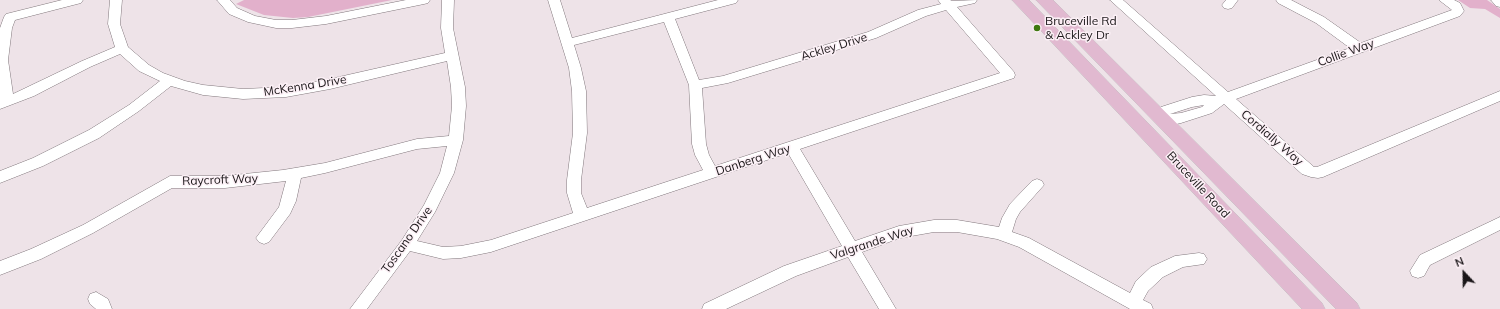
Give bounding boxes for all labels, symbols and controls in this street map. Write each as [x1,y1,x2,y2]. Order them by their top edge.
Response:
place label: Bruceville Rd & Ackley Dr [1045,14,1117,42]
marker: Bruceville Rd & Ackley Dr [1032,23,1042,33]
street label: Ackley Drive [799,30,869,64]
street label: Collie Way [1316,36,1376,70]
street label: McKenna Drive [263,72,347,100]
street label: Cordially Way [1238,107,1306,169]
street label: Danberg Way [714,141,792,179]
street label: Bruceville Road [1164,149,1232,221]
street label: Raycroft Way [182,171,258,189]
street label: Toscano Drive [379,204,435,276]
street label: Valgrande Way [829,223,915,263]
north arrow [1444,253,1484,293]
text: N [1453,254,1466,270]

